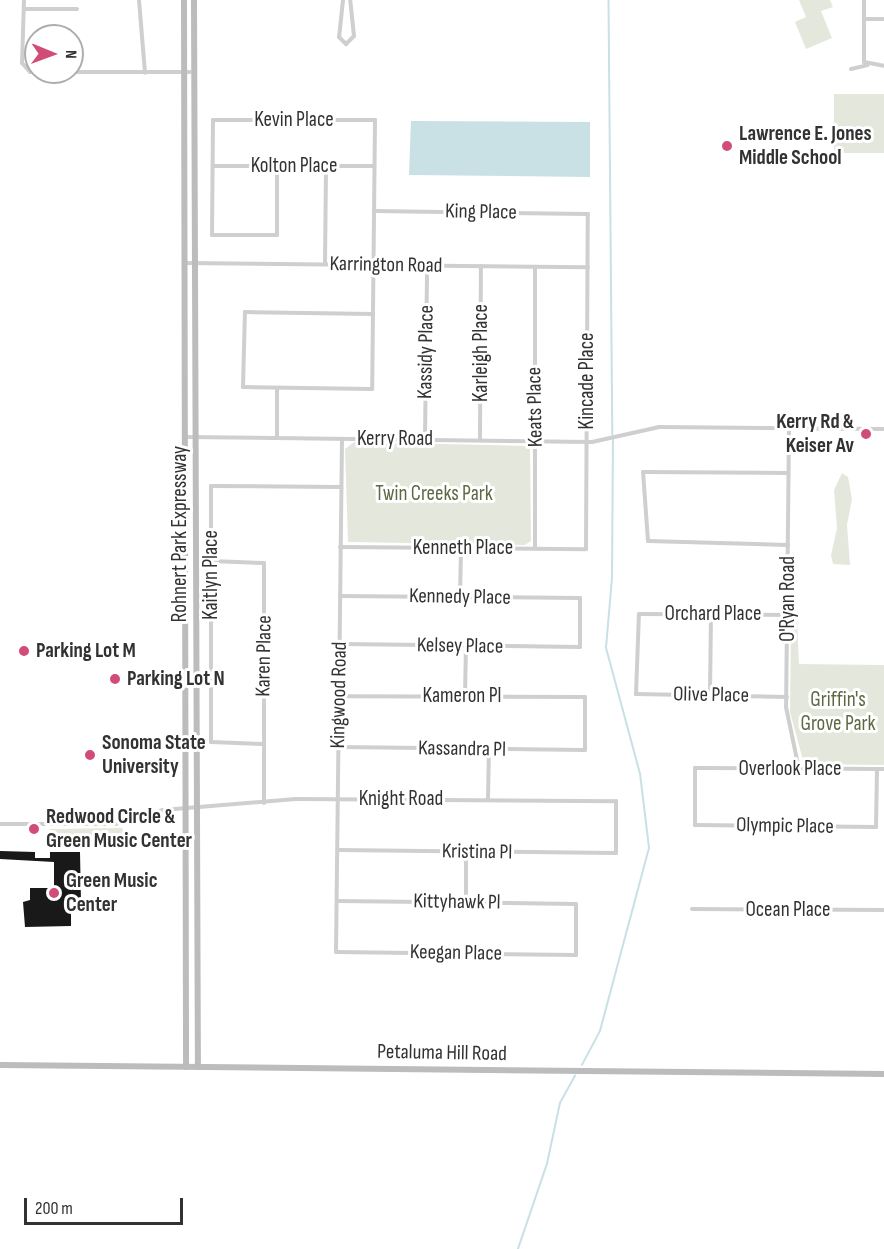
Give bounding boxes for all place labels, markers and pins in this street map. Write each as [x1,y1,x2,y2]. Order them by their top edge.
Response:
place label: Lawrence E. Jones Middle School [739,121,872,171]
marker: Lawrence E. Jones Middle School [720,139,734,153]
place label: Kerry Rd & Keiser Av [776,409,854,459]
marker: Kerry Rd & Keiser Av [859,427,873,441]
place label: Parking Lot M [36,638,136,664]
marker: Parking Lot M [17,644,31,658]
place label: Parking Lot N [127,666,225,692]
marker: Parking Lot N [108,672,122,686]
place label: Sonoma State University [102,730,206,780]
marker: Sonoma State University [83,748,97,762]
place label: Redwood Circle & Green Music Center [46,804,192,854]
marker: Redwood Circle & Green Music Center [27,822,41,836]
place label: Green Music Center [66,868,157,918]
marker: Green Music Center [47,886,61,900]

